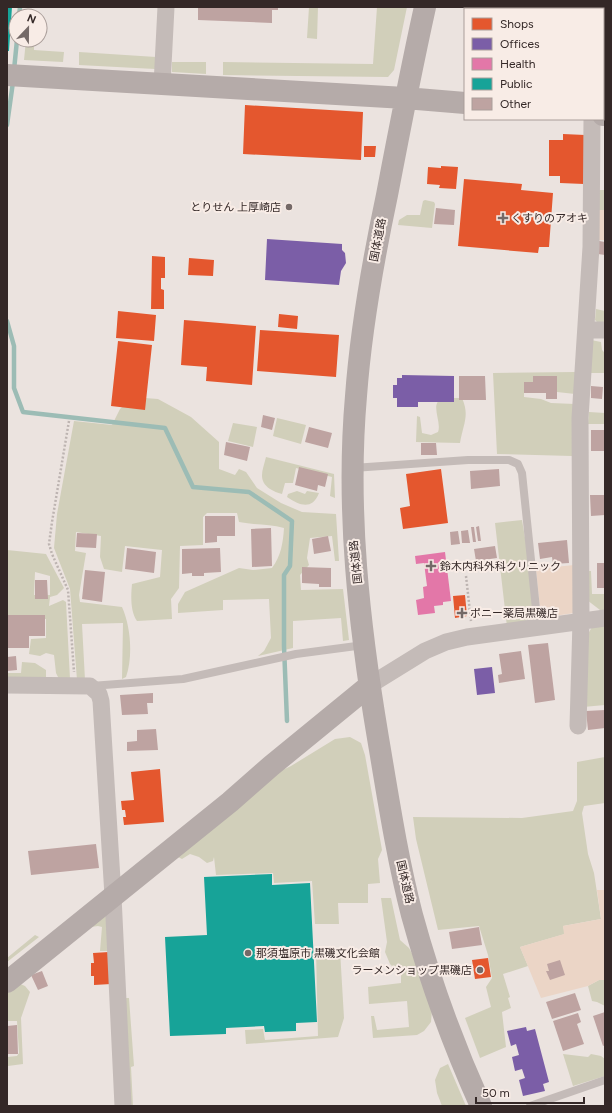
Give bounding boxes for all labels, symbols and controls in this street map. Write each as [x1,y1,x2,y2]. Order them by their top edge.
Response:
north arrow [8,8,48,48]
legend [464,8,604,120]
text: N [25,12,38,27]
text: Shops [500,17,534,31]
text: Offices [500,37,540,51]
text: Health [500,57,536,71]
text: Public [500,77,533,91]
text: Other [500,97,531,111]
place label: とりせん 上厚崎店 [190,201,281,214]
marker: とりせん 上厚崎店 [284,202,294,212]
place label: くすりのアオキ [511,212,588,225]
marker: くすりのアオキ [498,213,508,223]
street label: 国体道路 [367,217,389,263]
street label: 国体道路 [347,539,365,585]
marker: 鈴木内科外科クリニック [425,560,437,572]
place label: 鈴木内科外科クリニック [440,560,561,573]
place label: ポニー薬局黒磯店 [470,607,558,620]
marker: ポニー薬局黒磯店 [457,608,467,618]
street label: 国体道路 [394,859,416,905]
place label: 那須塩原市 黒磯文化会館 [256,947,380,960]
marker: 那須塩原市 黒磯文化会館 [243,948,253,958]
place label: ラーメンショップ黒磯店 [351,964,472,977]
marker: ラーメンショップ黒磯店 [475,965,485,975]
scale bar [476,1079,584,1105]
text: 50 m [482,1086,510,1100]

